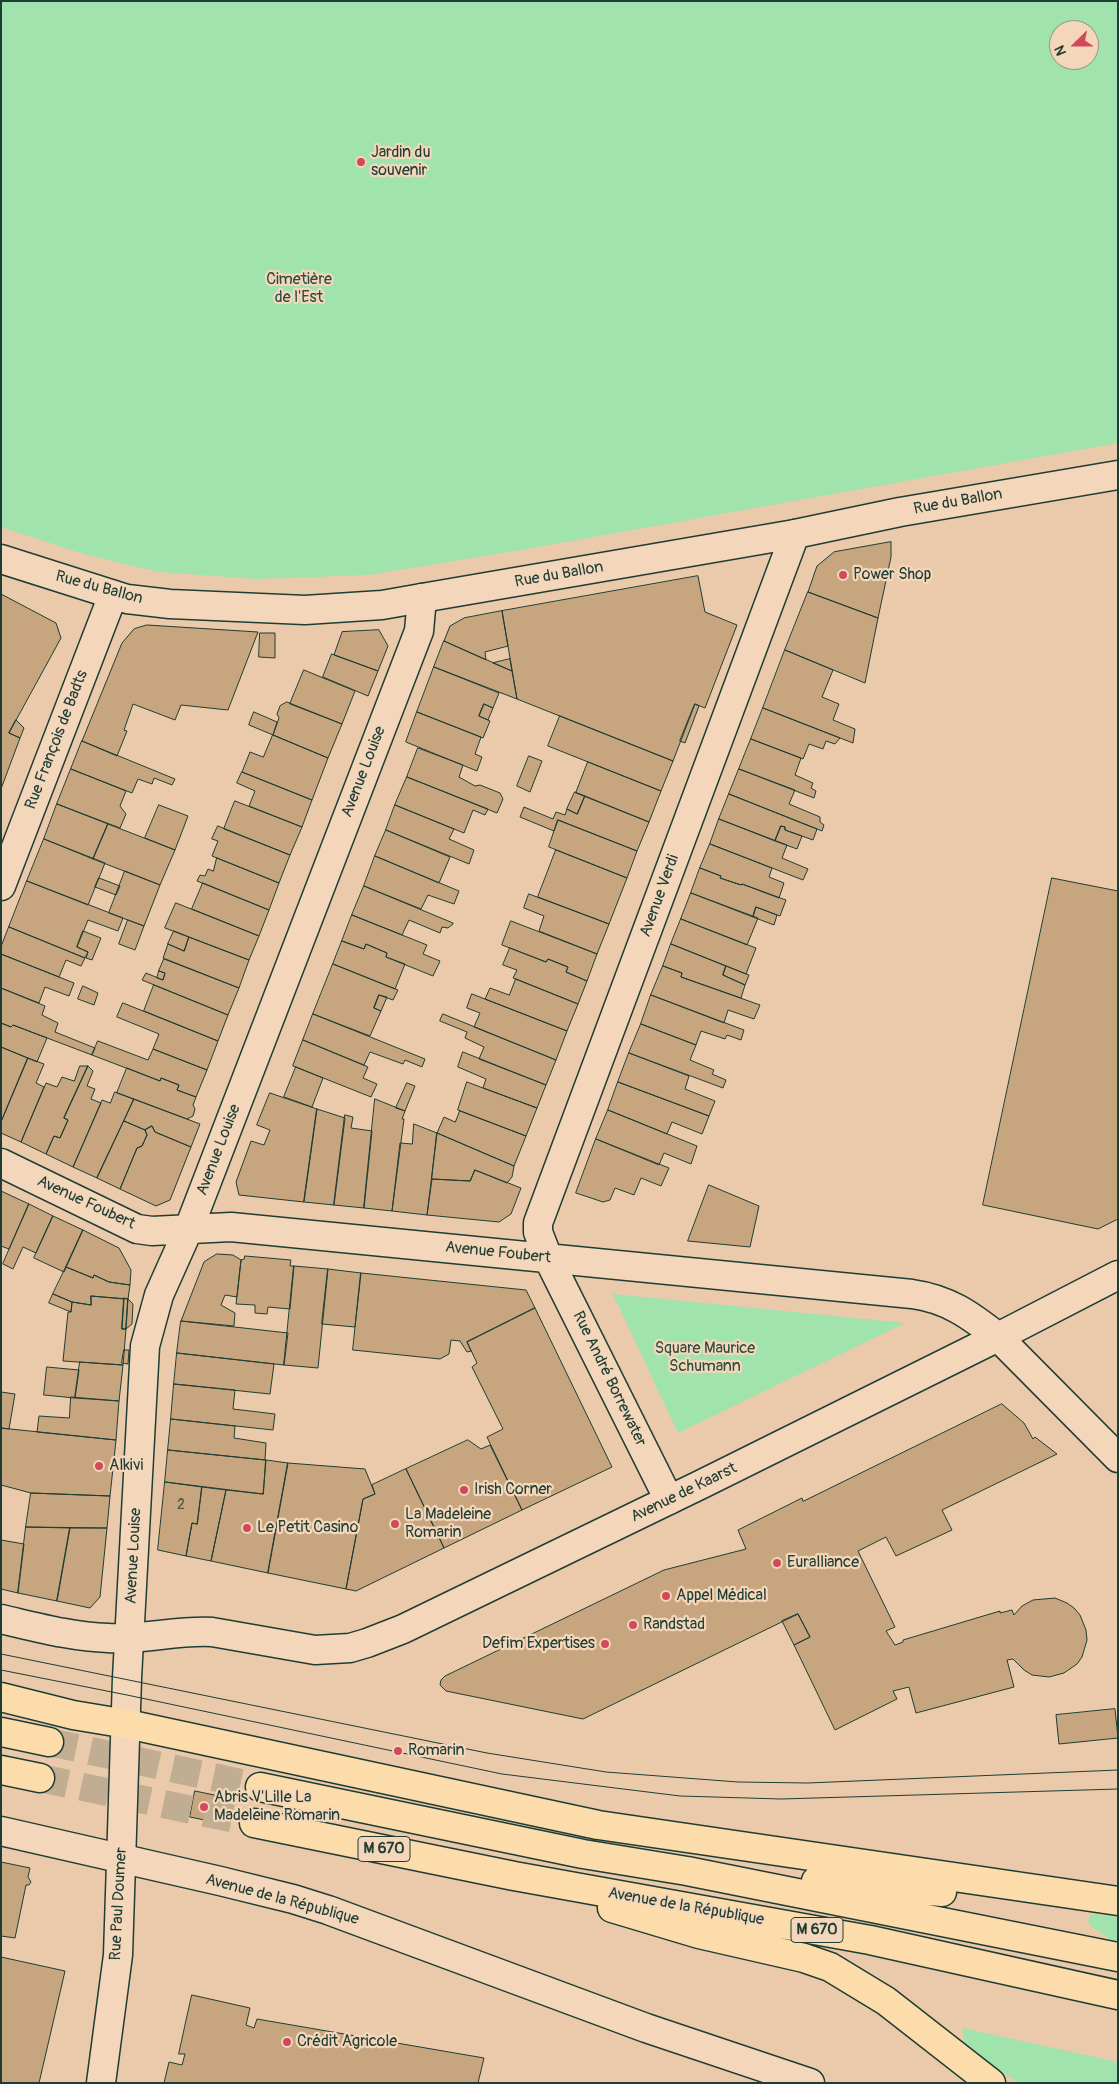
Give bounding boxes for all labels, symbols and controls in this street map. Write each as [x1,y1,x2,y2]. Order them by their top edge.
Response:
north arrow [1049,20,1099,70]
text: N [1051,43,1070,58]
place label: Jardin du souvenir [371,143,430,181]
marker: Jardin du souvenir [355,156,367,168]
park label: Cimetière de l'Est [266,270,332,308]
street label: Rue du Ballon [912,485,1004,519]
street label: Rue du Ballon [513,558,605,592]
place label: Power Shop [853,565,931,585]
street label: Rue du Ballon [53,567,145,609]
marker: Power Shop [837,569,849,581]
street label: Rue François de Badts [22,668,92,812]
street label: Avenue Louise [338,724,390,820]
street label: Avenue Verdi [636,852,684,940]
street label: Avenue Louise [193,1102,245,1198]
street label: Avenue Foubert [34,1172,138,1234]
street label: Avenue Foubert [444,1238,552,1268]
street label: Rue André Borrewater [568,1308,650,1450]
park label: Square Maurice Schumann [655,1339,755,1377]
place label: Alkivi [109,1456,143,1476]
street label: Avenue de Kaarst [628,1459,740,1527]
marker: Alkivi [93,1460,105,1472]
place label: Irish Corner [474,1480,552,1500]
marker: Irish Corner [458,1484,470,1496]
house number: 2 [177,1497,185,1513]
place label: La Madeleine Romarin [405,1505,491,1543]
street label: Avenue Louise [122,1507,146,1605]
place label: Le Petit Casino [257,1518,358,1538]
marker: La Madeleine Romarin [389,1518,401,1530]
marker: Le Petit Casino [241,1522,253,1534]
place label: Euralliance [787,1553,859,1573]
marker: Euralliance [771,1557,783,1569]
place label: Appel Médical [676,1586,767,1606]
marker: Appel Médical [660,1590,672,1602]
place label: Randstad [643,1615,705,1635]
marker: Randstad [627,1619,639,1631]
place label: Defim Expertises [482,1634,595,1654]
marker: Defim Expertises [599,1638,611,1650]
place label: Romarin [408,1741,464,1761]
marker: Romarin [392,1745,404,1757]
place label: Abris V'Lille La Madeleine Romarin [214,1788,340,1826]
marker: Abris V'Lille La Madeleine Romarin [198,1801,210,1813]
road number: M 670 [358,1836,410,1862]
street label: Rue Paul Doumer [106,1847,132,1961]
street label: Avenue de la République [203,1870,361,1930]
street label: Avenue de la République [607,1884,765,1930]
road number: M 670 [791,1918,843,1942]
place label: Crédit Agricole [297,2032,397,2052]
marker: Crédit Agricole [281,2036,293,2048]

